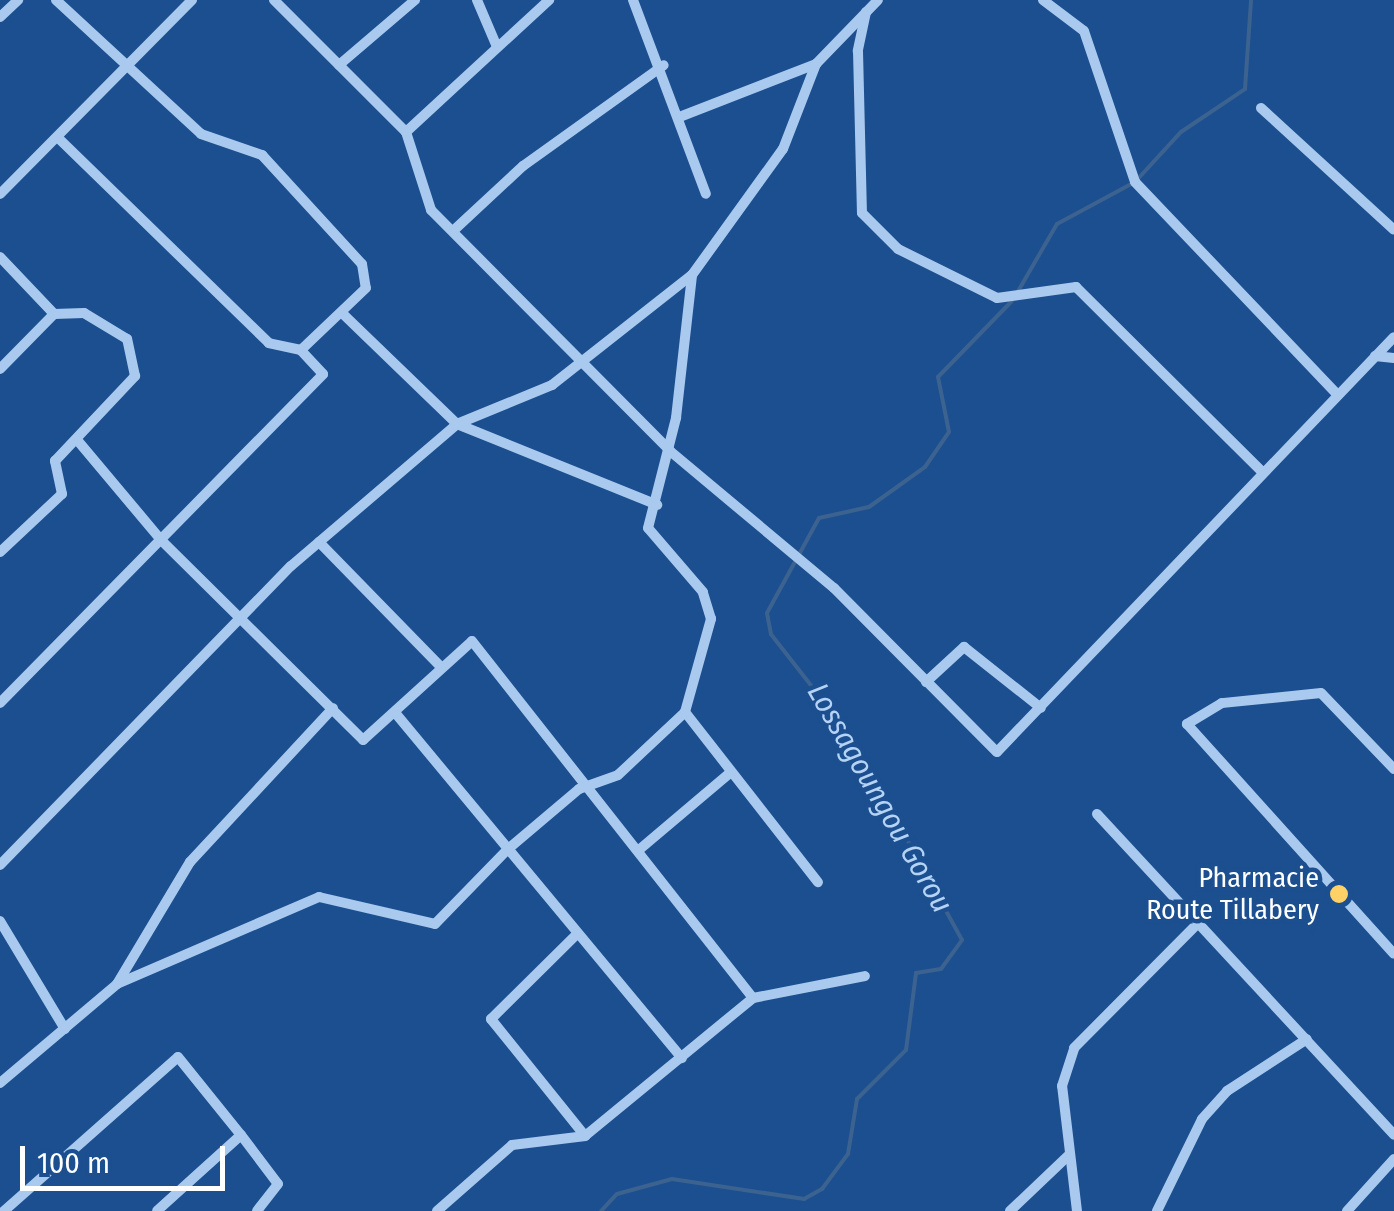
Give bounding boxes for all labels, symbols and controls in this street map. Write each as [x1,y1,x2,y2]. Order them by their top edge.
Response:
water label: Lossagoungou Gorou [800,677,960,919]
place label: Pharmacie Route Tillabery [1146,861,1319,927]
marker: Pharmacie Route Tillabery [1328,883,1350,905]
scale bar [25,1126,230,1188]
text: 100 m [37,1145,110,1181]

